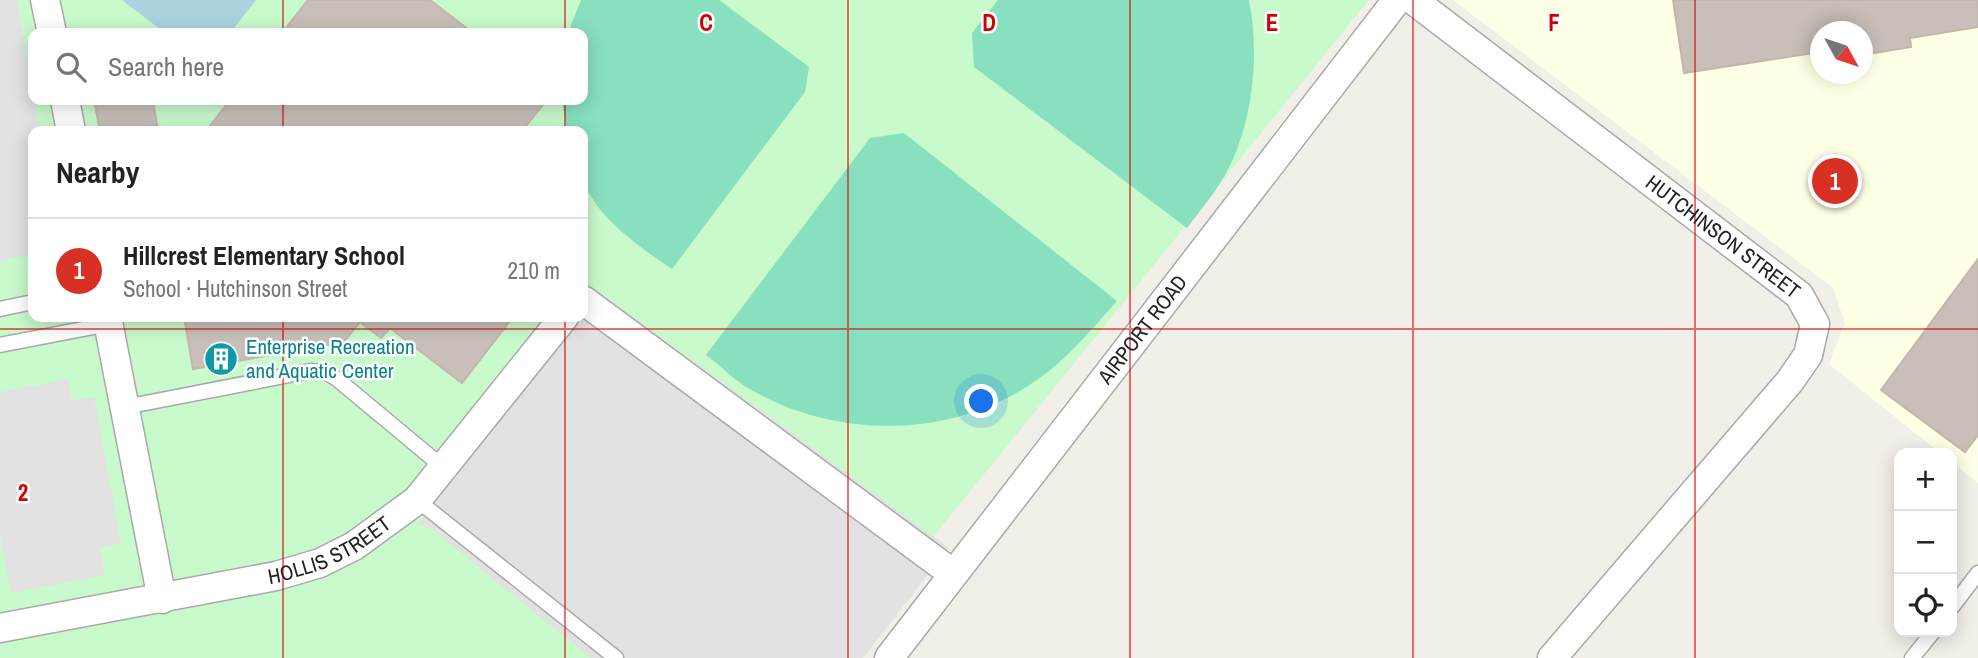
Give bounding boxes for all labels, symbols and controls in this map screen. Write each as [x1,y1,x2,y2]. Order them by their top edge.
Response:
text: C [699,7,713,38]
text: D [982,7,996,38]
text: E [1266,7,1278,38]
text: F [1548,7,1560,38]
north arrow [1810,21,1873,84]
search box [28,28,588,105]
icon: search [52,48,90,86]
text: Search here [108,49,224,84]
text: Nearby [56,152,139,192]
pin: 1 [1812,155,1858,207]
street label: HUTCHINSON STREET [1640,168,1807,305]
text: Hillcrest Elementary School [123,238,405,273]
text: 1 [74,255,84,286]
text: 210 m [508,255,560,286]
street label: AIRPORT ROAD [1090,269,1194,391]
text: School · Hutchinson Street [123,273,347,304]
place label: Enterprise Recreation and Aquatic Center [246,332,414,385]
building icon: Enterprise Recreation and Aquatic Center [202,340,240,378]
your location [964,384,998,418]
map controls [1894,448,1957,637]
button: + [1894,448,1957,511]
text: 2 [18,477,28,508]
street label: HOLLIS STREET [265,509,397,591]
button: − [1894,511,1957,574]
button: locate [1894,574,1957,637]

